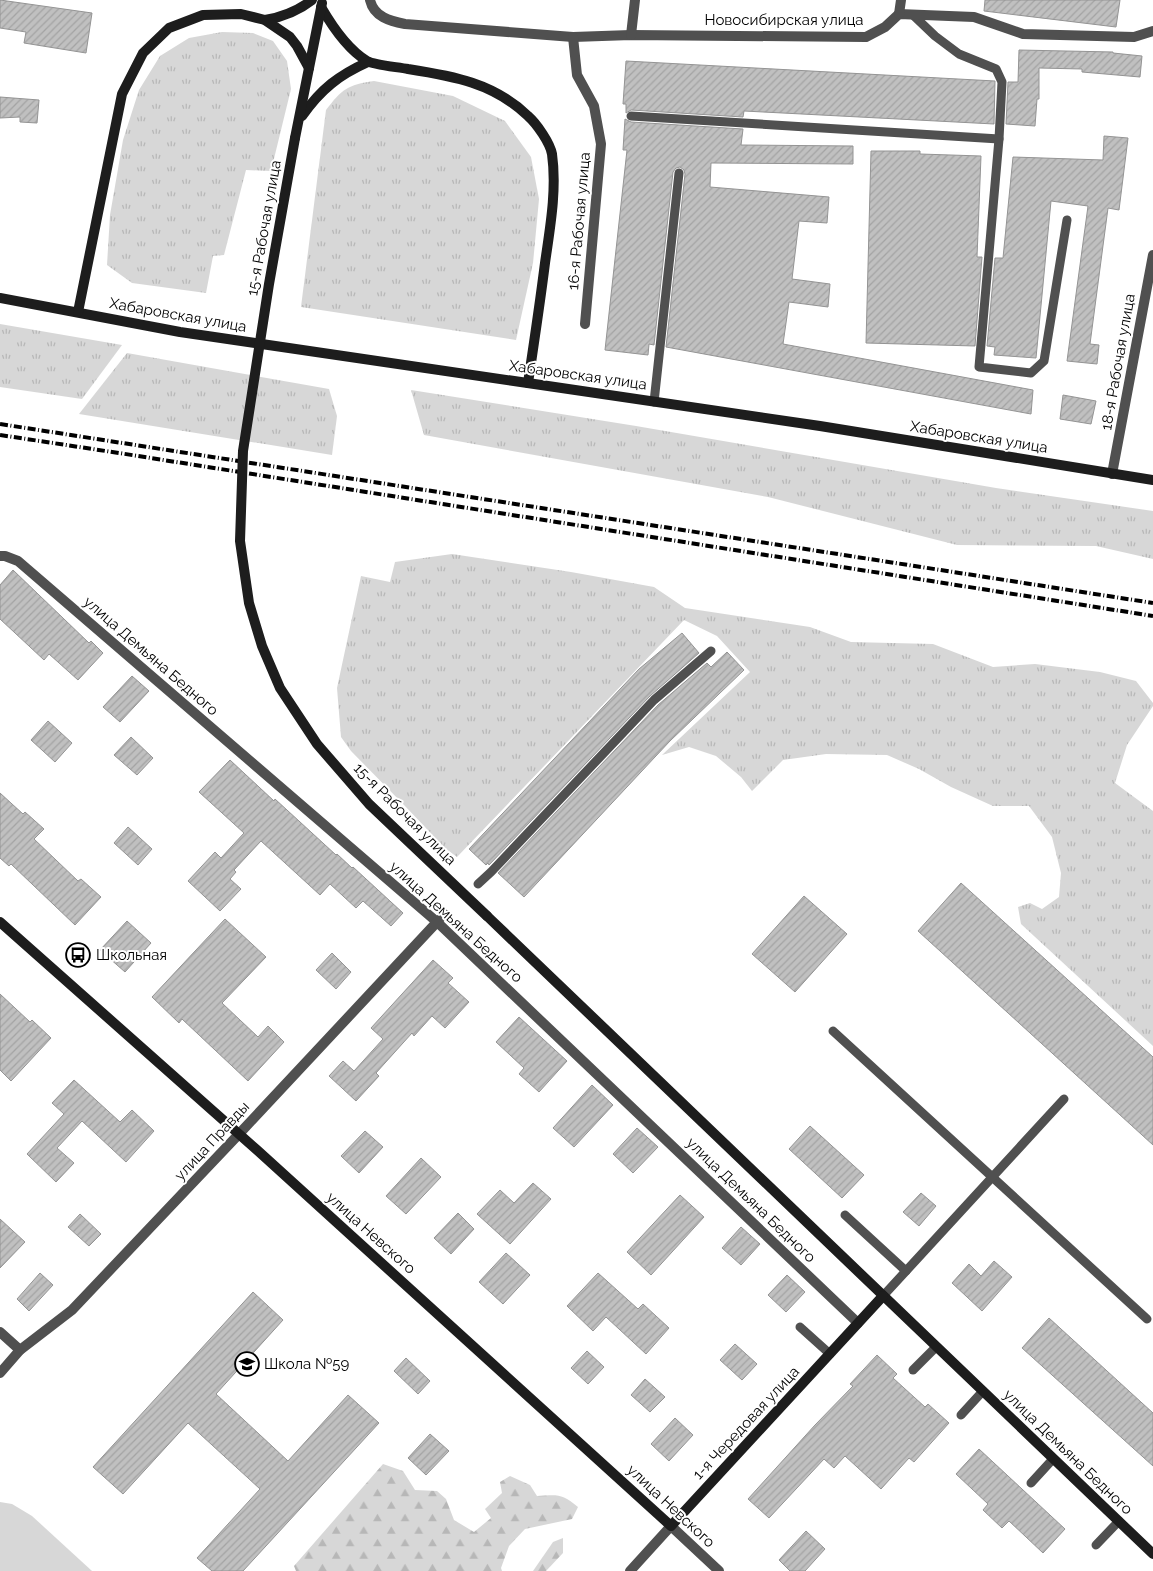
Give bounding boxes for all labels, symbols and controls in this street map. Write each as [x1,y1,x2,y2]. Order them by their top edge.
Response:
street label: Новосибирская улица [704,11,864,29]
street label: 16-я Рабочая улица [564,151,594,291]
street label: 15-я Рабочая улица [243,159,285,297]
street label: 18-я Рабочая улица [1097,292,1139,432]
street label: Хабаровская улица [108,294,248,336]
street label: Хабаровская улица [508,356,648,394]
street label: Хабаровская улица [909,417,1049,457]
street label: улица Демьяна Бедного [80,593,222,719]
street label: 15-я Рабочая улица [350,759,460,869]
street label: улица Демьяна Бедного [386,858,526,986]
bus stop icon: Школьная [65,942,91,968]
place label: Школьная [96,946,167,964]
street label: улица Правды [171,1098,253,1184]
street label: улица Демьяна Бедного [683,1134,819,1266]
street label: улица Невского [323,1188,419,1278]
school or university icon: Школа №59 [234,1351,260,1377]
place label: Школа №59 [264,1355,349,1373]
street label: 1-я Чередовая улица [689,1363,803,1483]
street label: улица Демьяна Бедного [1000,1386,1136,1518]
street label: улица Невского [623,1461,719,1551]

